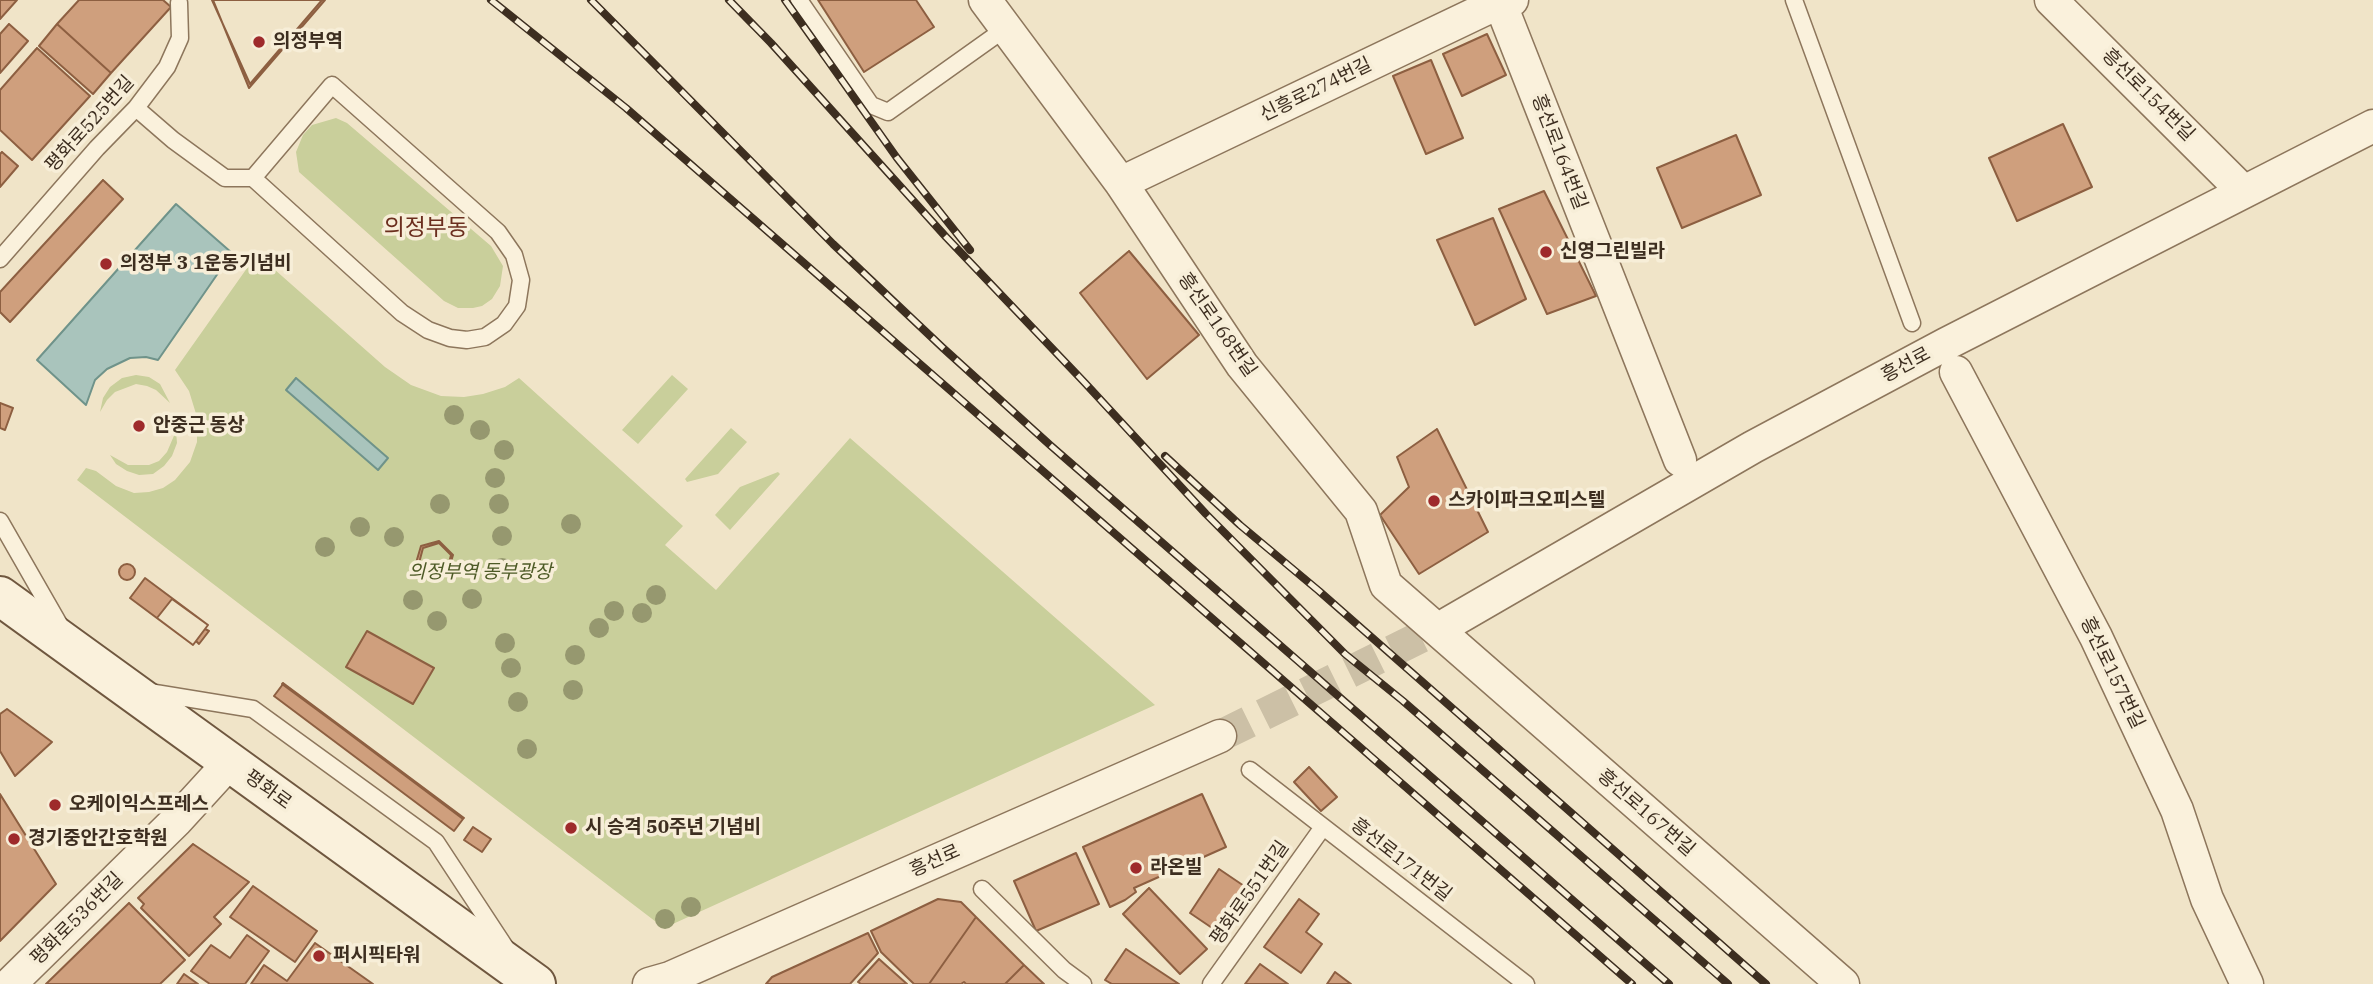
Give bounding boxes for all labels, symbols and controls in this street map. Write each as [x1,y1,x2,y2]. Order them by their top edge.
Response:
place label: 의정부역 [273,31,343,53]
marker: 의정부역 [251,34,267,50]
street label: 흥선로154번길 [2097,44,2199,146]
street label: 신흥로274번길 [1256,53,1376,127]
street label: 평화로525번길 [41,71,139,177]
street label: 흥선로164번길 [1527,91,1591,213]
district label: 의정부동 [384,214,468,242]
place label: 신영그린빌라 [1560,241,1665,263]
marker: 신영그린빌라 [1538,244,1554,260]
place label: 의정부 3 1운동기념비 [120,253,291,275]
marker: 의정부 3 1운동기념비 [98,256,114,272]
street label: 흥선로168번길 [1173,269,1261,381]
street label: 흥선로 [1877,343,1935,387]
place label: 안중근 동상 [153,415,245,437]
marker: 안중근 동상 [131,418,147,434]
place label: 스카이파크오피스텔 [1448,490,1605,512]
marker: 스카이파크오피스텔 [1426,493,1442,509]
park label: 의정부역 동부광장 [408,562,552,584]
street label: 흥선로157번길 [2075,613,2149,733]
street label: 평화로 [240,765,296,815]
street label: 흥선로167번길 [1593,765,1699,861]
place label: 오케이익스프레스 [69,794,209,816]
marker: 오케이익스프레스 [47,797,63,813]
street label: 흥선로171번길 [1346,814,1456,906]
place label: 시 승격 50주년 기념비 [585,817,761,839]
marker: 시 승격 50주년 기념비 [563,820,579,836]
place label: 경기중안간호학원 [28,828,168,850]
marker: 경기중안간호학원 [6,831,22,847]
street label: 평화로551번길 [1206,837,1294,949]
street label: 흥선로 [906,840,964,882]
place label: 라온빌 [1150,857,1202,879]
marker: 라온빌 [1128,860,1144,876]
street label: 평화로536번길 [26,868,128,970]
place label: 퍼시픽타워 [333,945,420,967]
marker: 퍼시픽타워 [311,948,327,964]

